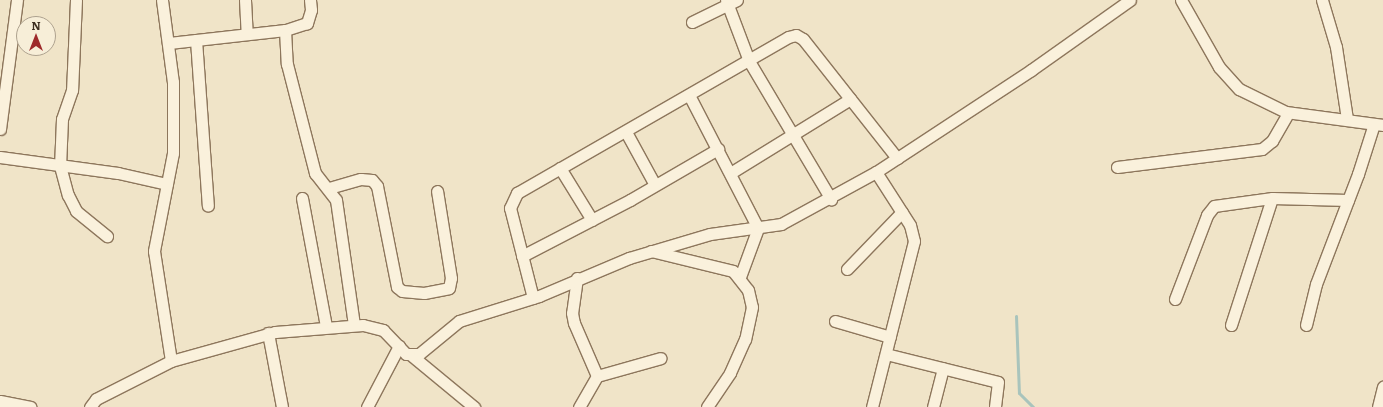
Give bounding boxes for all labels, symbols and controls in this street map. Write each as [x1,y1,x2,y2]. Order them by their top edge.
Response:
north arrow [16,16,56,56]
text: N [31,17,41,33]

